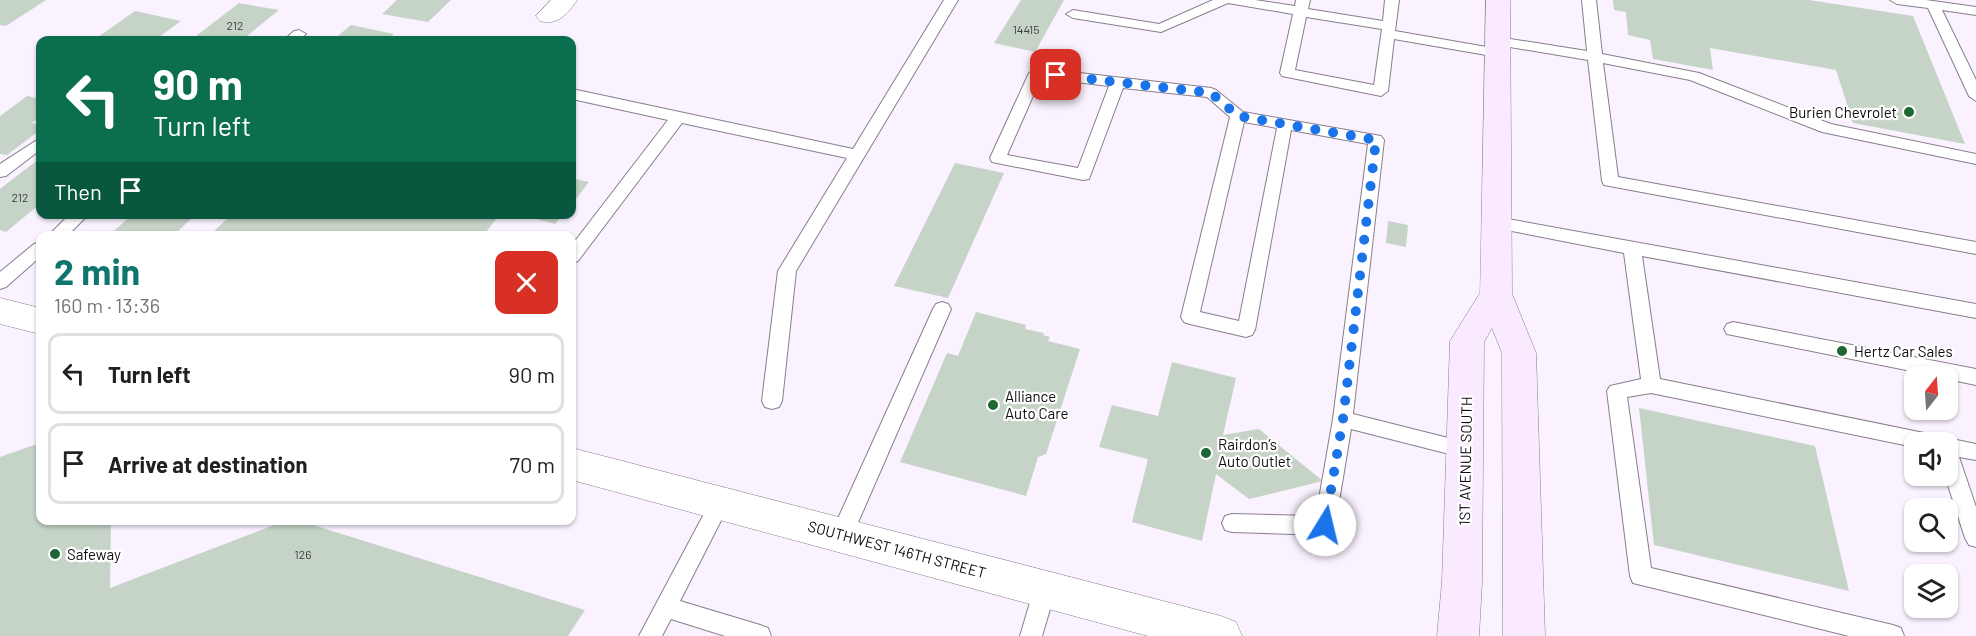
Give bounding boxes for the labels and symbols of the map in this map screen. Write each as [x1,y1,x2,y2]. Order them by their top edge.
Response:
house number: 212 [227,18,243,32]
house number: 14415 [1013,22,1039,36]
pin [1030,49,1081,100]
place label: Burien Chevrolet [1789,103,1897,121]
marker: Burien Chevrolet [1902,105,1916,119]
house number: 212 [12,190,28,204]
place label: Hertz Car Sales [1854,342,1953,360]
marker: Hertz Car Sales [1835,344,1849,358]
north arrow [1904,366,1958,420]
place label: Alliance Auto Care [1005,387,1069,422]
street label: 1ST AVENUE SOUTH [1455,396,1475,526]
marker: Alliance Auto Care [986,398,1000,412]
place label: Rairdon’s Auto Outlet [1218,435,1291,470]
marker: Rairdon’s Auto Outlet [1199,446,1213,460]
position arrow [1293,493,1357,557]
street label: SOUTHWEST 146TH STREET [806,517,988,581]
place label: Safeway [67,545,121,563]
marker: Safeway [48,547,62,561]
house number: 126 [295,547,311,561]

